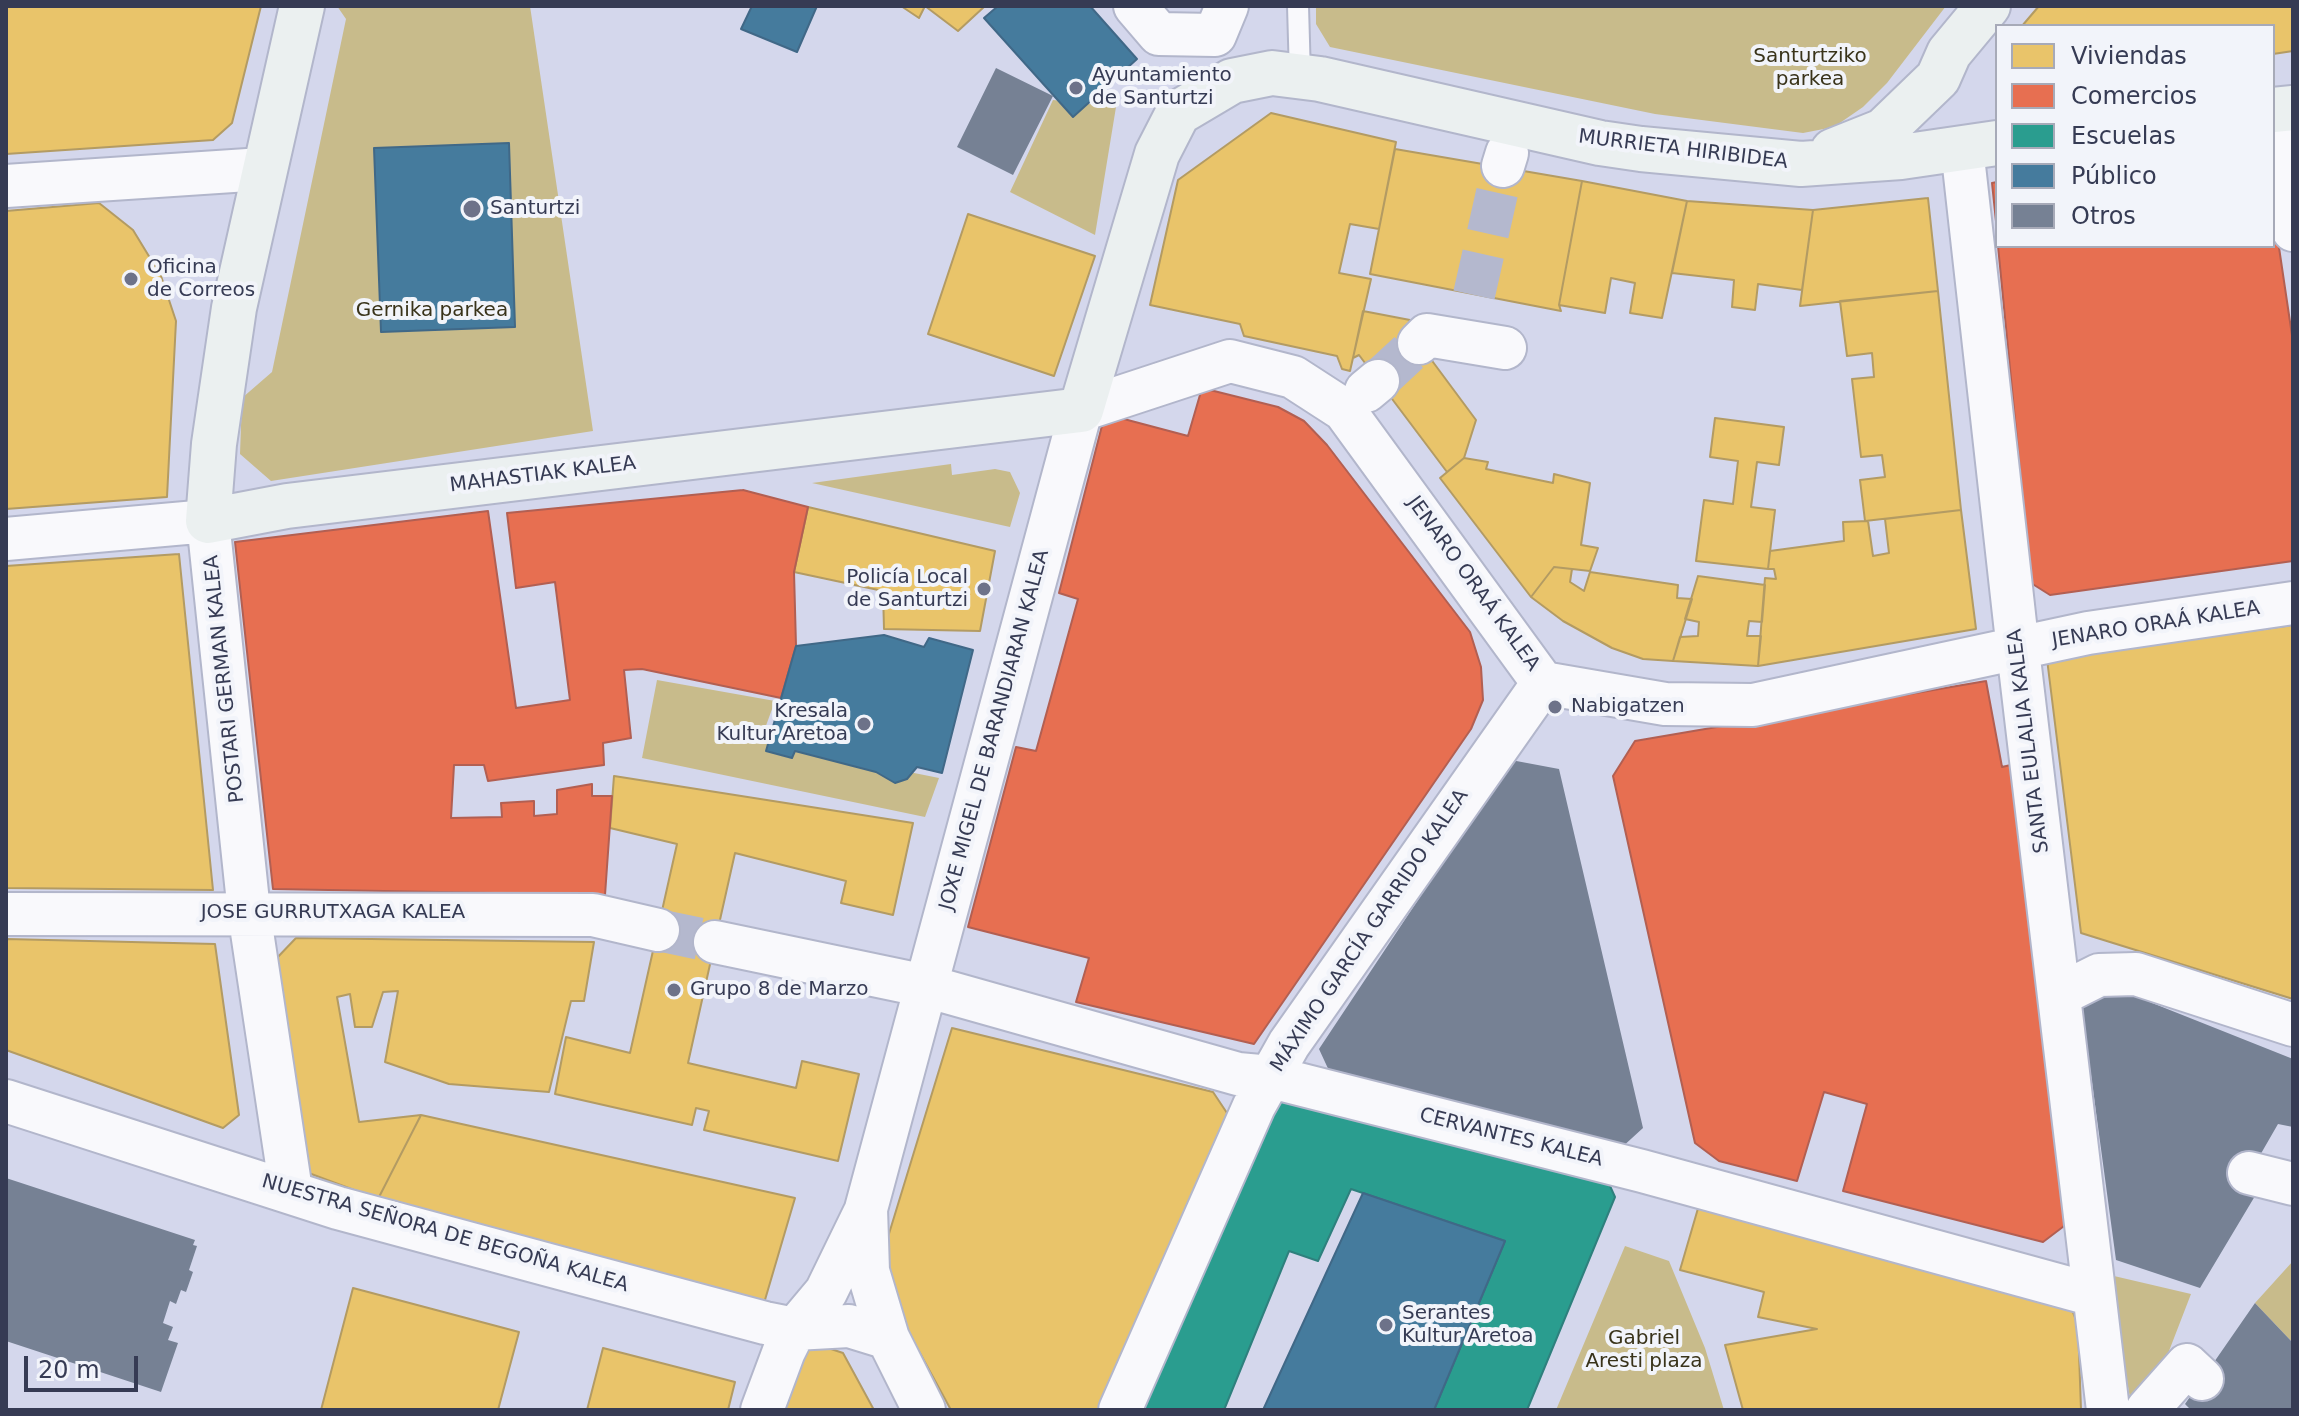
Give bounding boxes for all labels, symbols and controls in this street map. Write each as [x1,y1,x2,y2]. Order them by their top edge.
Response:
legend [1995,24,2275,248]
text: Viviendas [2071,42,2187,70]
park label: Santurtziko parkea [1753,45,1867,92]
place label: Ayuntamiento de Santurtzi [1092,64,1232,111]
marker: Ayuntamiento de Santurtzi [1067,79,1085,97]
text: Comercios [2071,82,2197,110]
text: Escuelas [2071,122,2176,150]
street label: MURRIETA HIRIBIDEA [1577,125,1789,175]
text: Público [2071,162,2157,190]
place label: Santurtzi [490,197,580,221]
marker: Santurtzi [461,198,483,220]
text: Otros [2071,202,2136,230]
place label: Oficina de Correos [147,256,255,303]
marker: Oficina de Correos [122,270,140,288]
park label: Gernika parkea [356,299,508,323]
street label: MAHASTIAK KALEA [448,452,638,498]
street label: JENARO ORAÁ KALEA [1402,492,1544,676]
street label: JOXE MIGEL DE BARANDIARAN KALEA [935,547,1055,913]
street label: POSTARI GERMAN KALEA [200,554,250,804]
place label: Policía Local de Santurtzi [846,566,968,613]
marker: Policía Local de Santurtzi [975,580,993,598]
street label: JENARO ORAÁ KALEA [2050,597,2262,653]
street label: SANTA EULALIA KALEA [2003,627,2055,855]
place label: Nabigatzen [1571,695,1685,719]
marker: Nabigatzen [1546,698,1564,716]
place label: Kresala Kultur Aretoa [716,700,848,747]
marker: Kresala Kultur Aretoa [855,715,873,733]
street label: MÁXIMO GARCÍA GARRIDO KALEA [1266,785,1474,1077]
street label: JOSE GURRUTXAGA KALEA [201,901,465,925]
place label: Grupo 8 de Marzo [690,978,869,1002]
marker: Grupo 8 de Marzo [665,981,683,999]
street label: CERVANTES KALEA [1417,1104,1605,1172]
street label: NUESTRA SEÑORA DE BEGOÑA KALEA [259,1170,631,1298]
place label: Serantes Kultur Aretoa [1402,1302,1534,1349]
marker: Serantes Kultur Aretoa [1377,1316,1395,1334]
park label: Gabriel Aresti plaza [1585,1327,1703,1374]
scale bar [28,1340,142,1390]
text: 20 m [38,1356,100,1384]

